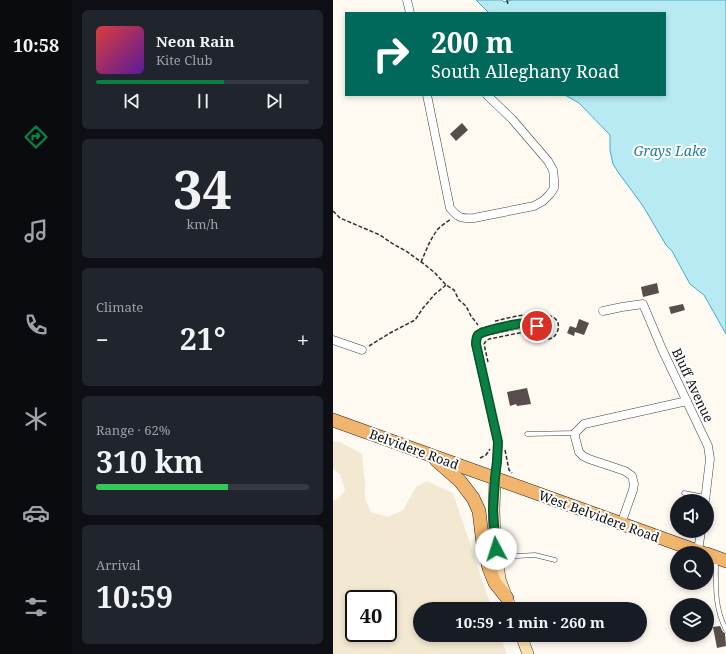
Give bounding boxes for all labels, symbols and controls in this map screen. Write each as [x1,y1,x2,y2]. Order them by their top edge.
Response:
text: 200 m [431,23,513,61]
icon: right [365,28,417,80]
text: Neon Rain [156,31,234,51]
text: 10:58 [13,33,59,57]
text: Kite Club [156,51,212,69]
text: South Alleghany Road [431,59,619,83]
icon: previous [121,90,143,112]
icon: pause [192,90,214,112]
icon: next [263,90,285,112]
icon: directions [22,123,50,151]
water label: Grays Lake [633,141,707,160]
text: 34 [173,153,232,224]
text: km/h [187,215,218,233]
icon: music [22,217,50,245]
text: Climate [96,298,143,316]
pin [520,309,554,343]
icon: phone [22,311,50,339]
icon: arrive [526,315,548,337]
text: 21° [180,318,226,359]
text: − [96,324,109,354]
text: + [297,324,309,354]
street label: Bluff Avenue [668,345,718,425]
icon: climate [22,405,50,433]
text: Range · 62% [96,421,170,439]
street label: Belvidere Road [367,424,461,474]
text: 310 km [96,441,203,482]
street label: West Belvidere Road [536,486,662,546]
map controls [670,494,714,642]
button: sound [670,494,714,538]
icon: car [22,499,50,527]
position arrow [475,528,517,570]
button: search [670,546,714,590]
text: Arrival [96,556,140,574]
text: 10:59 [96,576,173,617]
speed limit sign: 40 [345,590,397,642]
icon: filters [22,593,50,621]
button: layers [670,598,714,642]
text: 10:59 · 1 min · 260 m [455,612,605,632]

